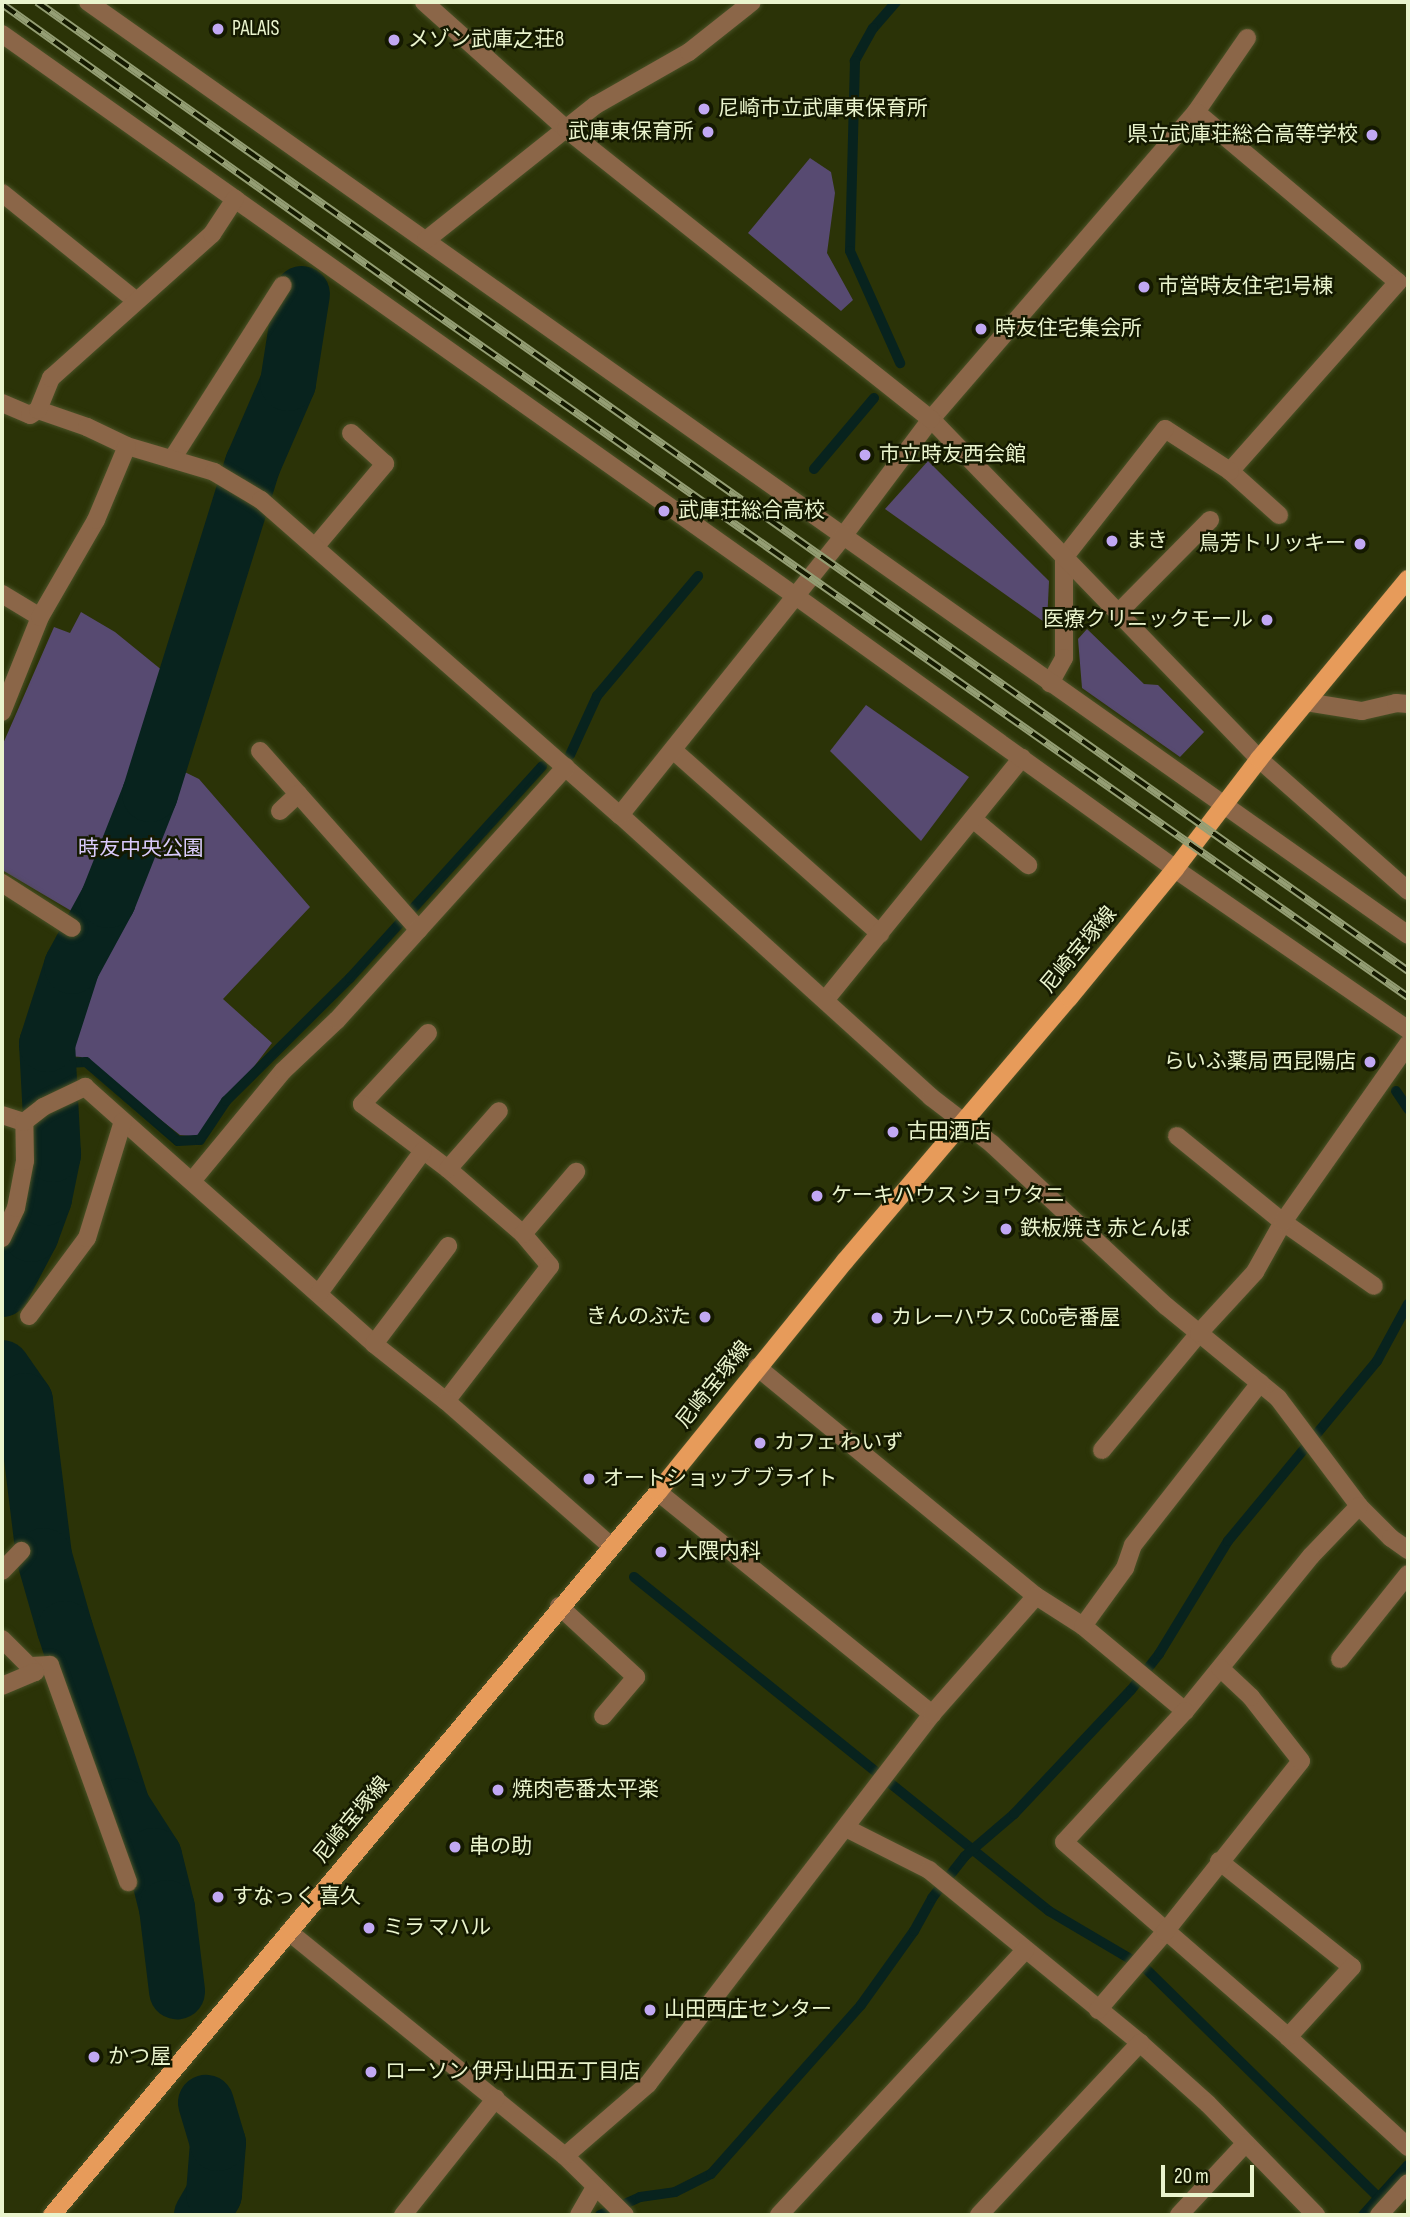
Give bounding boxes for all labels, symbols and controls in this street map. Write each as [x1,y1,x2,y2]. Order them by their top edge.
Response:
place label: PALAIS [232,16,280,42]
marker: PALAIS [210,21,226,37]
place label: メゾン武庫之荘8 [408,27,564,53]
marker: メゾン武庫之荘8 [386,32,402,48]
place label: 尼崎市立武庫東保育所 [718,96,928,122]
marker: 尼崎市立武庫東保育所 [696,101,712,117]
place label: 武庫東保育所 [568,119,694,145]
place label: 県立武庫荘総合高等学校 [1127,122,1358,148]
marker: 武庫東保育所 [700,124,716,140]
marker: 県立武庫荘総合高等学校 [1364,127,1380,143]
place label: 市営時友住宅1号棟 [1158,274,1333,300]
marker: 市営時友住宅1号棟 [1136,279,1152,295]
place label: 時友住宅集会所 [995,316,1142,342]
marker: 時友住宅集会所 [973,321,989,337]
place label: 市立時友西会館 [879,442,1026,468]
marker: 市立時友西会館 [857,447,873,463]
place label: 武庫荘総合高校 [678,498,825,524]
marker: 武庫荘総合高校 [656,503,672,519]
place label: まき [1126,528,1168,554]
place label: 鳥芳トリッキー [1199,531,1346,557]
marker: まき [1104,533,1120,549]
marker: 鳥芳トリッキー [1352,536,1368,552]
place label: 医療クリニックモール [1043,607,1253,633]
marker: 医療クリニックモール [1259,612,1275,628]
park label: 時友中央公園 [78,836,204,862]
street label: 尼崎宝塚線 [1036,902,1122,998]
place label: らいふ薬局 西昆陽店 [1164,1049,1356,1075]
marker: らいふ薬局 西昆陽店 [1362,1054,1378,1070]
place label: 古田酒店 [907,1119,991,1145]
marker: 古田酒店 [885,1124,901,1140]
place label: ケーキハウス ショウタニ [831,1183,1065,1209]
marker: ケーキハウス ショウタニ [809,1188,825,1204]
place label: 鉄板焼き 赤とんぼ [1020,1216,1191,1242]
marker: 鉄板焼き 赤とんぼ [998,1221,1014,1237]
place label: きんのぶた [586,1304,691,1330]
place label: カレーハウス CoCo壱番屋 [891,1305,1121,1331]
marker: きんのぶた [697,1309,713,1325]
marker: カレーハウス CoCo壱番屋 [869,1310,885,1326]
street label: 尼崎宝塚線 [671,1336,757,1434]
place label: カフェ わいず [774,1430,903,1456]
marker: カフェ わいず [752,1435,768,1451]
place label: オートショップ ブライト [603,1466,837,1492]
marker: オートショップ ブライト [581,1471,597,1487]
place label: 大隈内科 [677,1539,761,1565]
marker: 大隈内科 [651,1542,671,1562]
street label: 尼崎宝塚線 [309,1772,395,1868]
place label: 焼肉壱番太平楽 [512,1777,659,1803]
marker: 焼肉壱番太平楽 [490,1782,506,1798]
place label: 串の助 [469,1834,532,1860]
marker: 串の助 [447,1839,463,1855]
place label: すなっく 喜久 [232,1884,361,1910]
marker: すなっく 喜久 [210,1889,226,1905]
place label: ミラ マハル [383,1915,491,1941]
marker: ミラ マハル [361,1920,377,1936]
place label: 山田西庄センター [664,1997,832,2023]
marker: 山田西庄センター [642,2002,658,2018]
place label: かつ屋 [108,2044,171,2070]
marker: かつ屋 [86,2049,102,2065]
place label: ローソン 伊丹山田五丁目店 [385,2059,640,2085]
marker: ローソン 伊丹山田五丁目店 [363,2064,379,2080]
scale bar [1165,2150,1258,2194]
text: 20 m [1174,2164,1209,2189]

